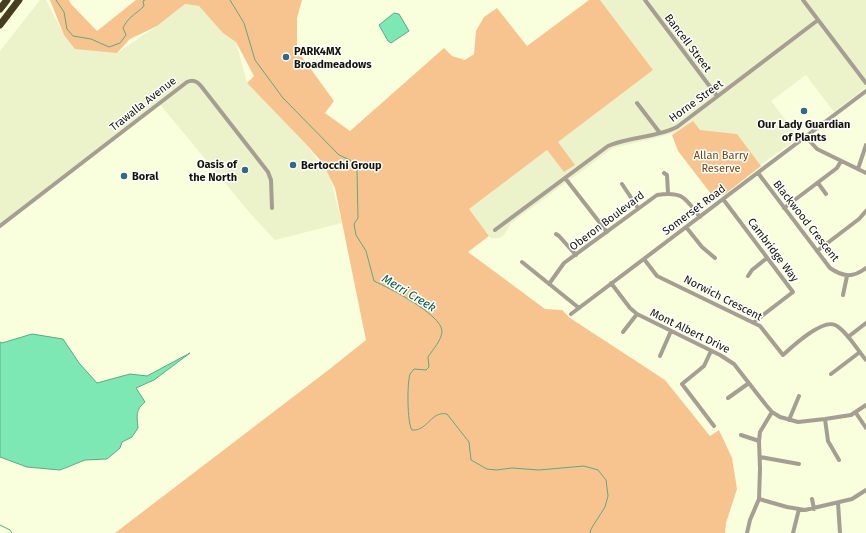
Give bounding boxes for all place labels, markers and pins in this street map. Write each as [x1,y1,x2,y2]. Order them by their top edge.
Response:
place label: PARK4MX Broadmeadows [294,45,372,71]
marker: PARK4MX Broadmeadows [281,52,291,62]
marker: Our Lady Guardian of Plants [799,106,809,116]
place label: Our Lady Guardian of Plants [758,118,850,144]
place label: Oasis of the North [189,158,238,184]
place label: Bertocchi Group [301,159,382,172]
marker: Bertocchi Group [288,160,298,170]
marker: Oasis of the North [240,165,250,175]
place label: Boral [132,170,159,183]
marker: Boral [119,171,129,181]

